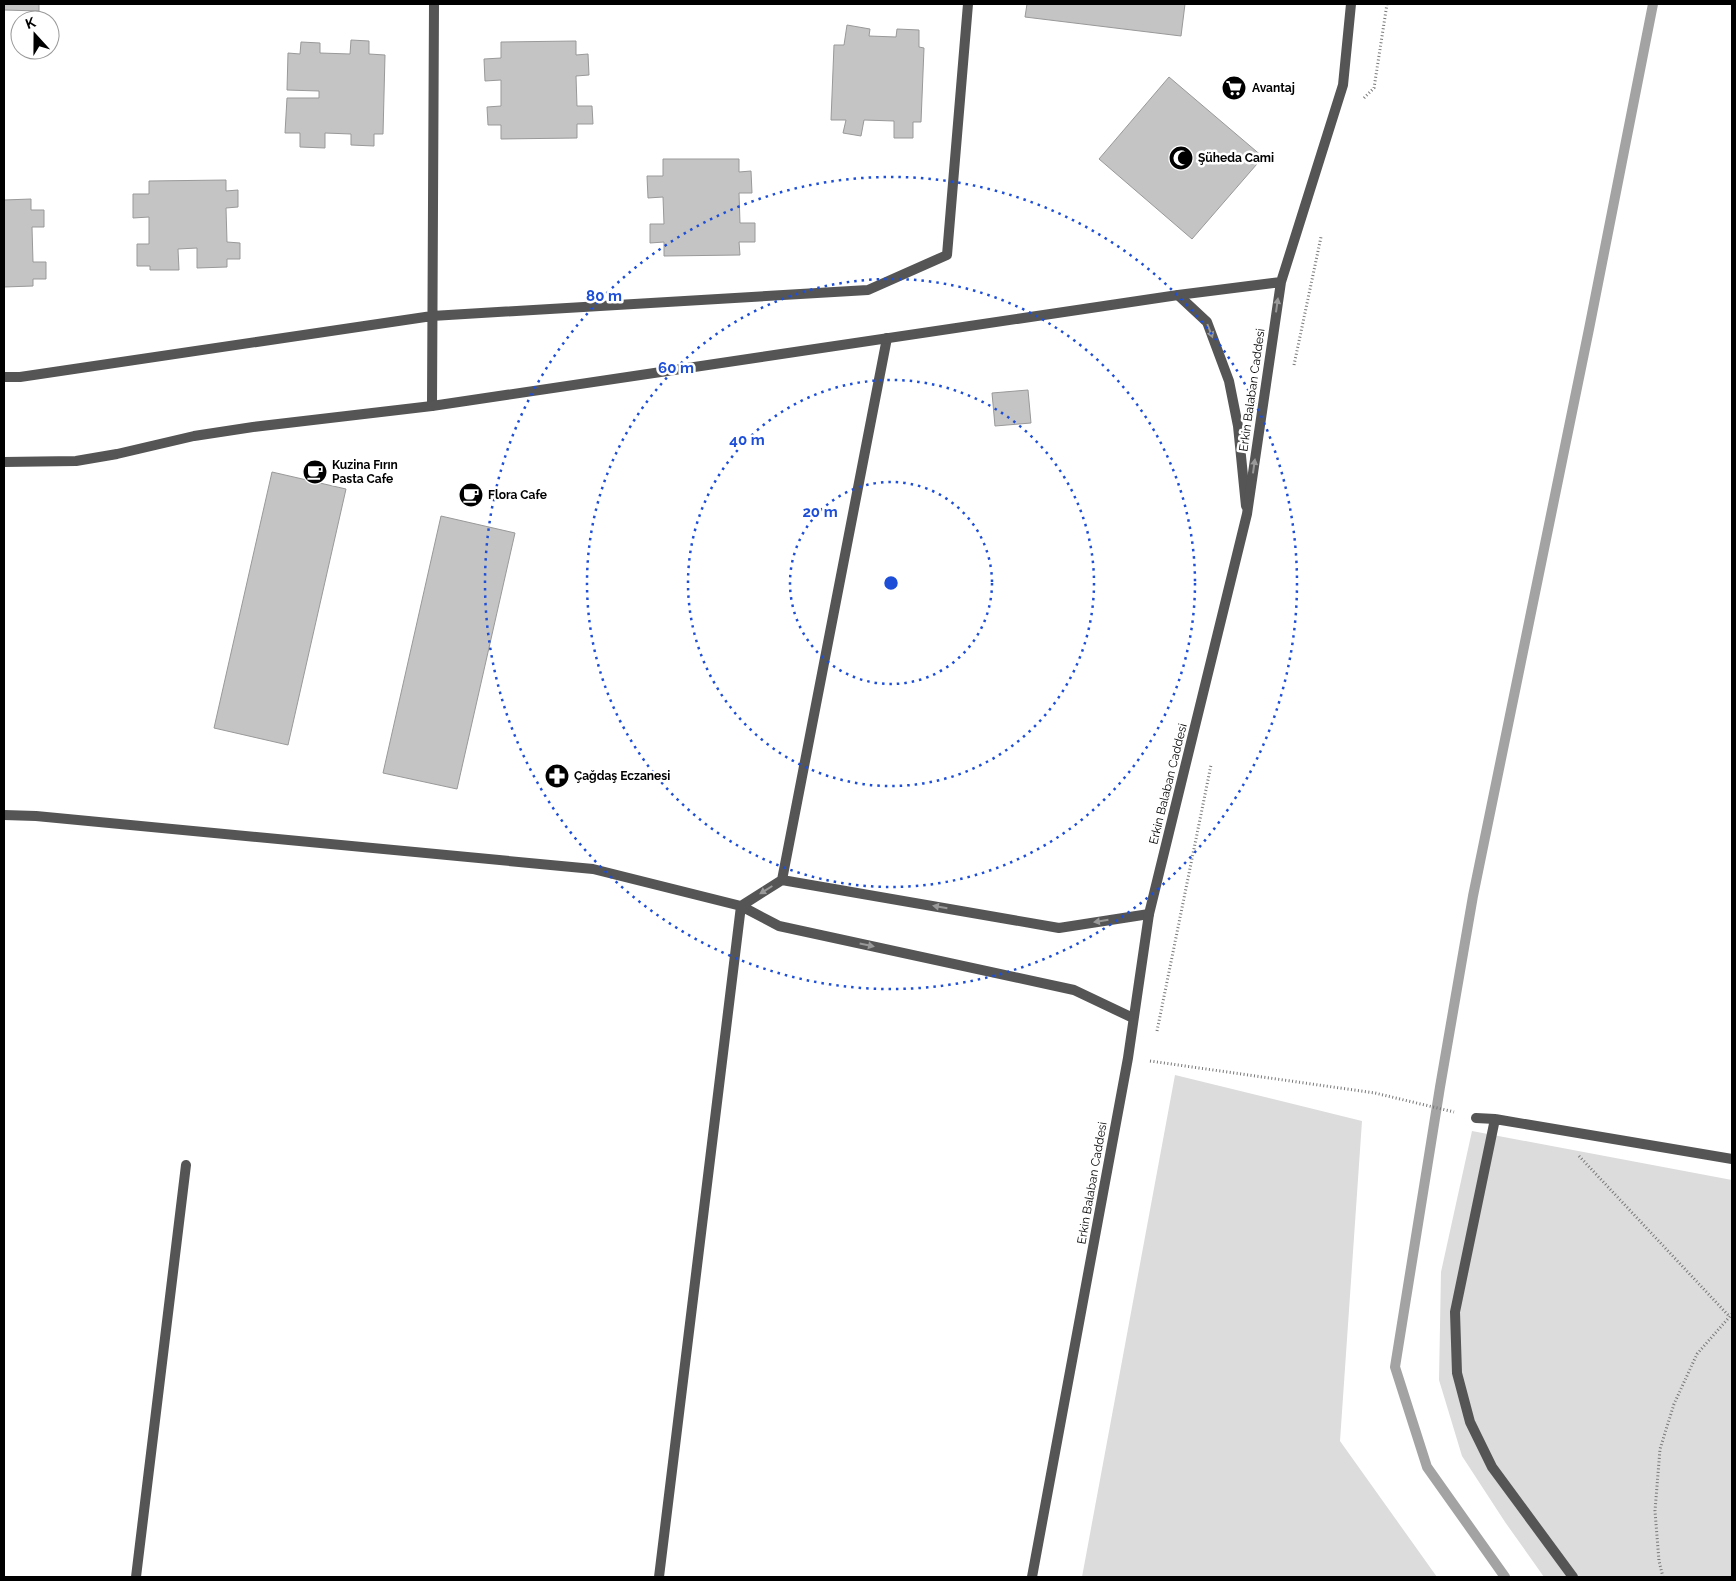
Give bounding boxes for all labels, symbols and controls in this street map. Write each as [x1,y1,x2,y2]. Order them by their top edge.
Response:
north arrow [10,10,60,60]
text: K [23,13,38,32]
supermarket icon: Avantaj [1221,75,1247,101]
place label: Avantaj [1252,81,1295,95]
mosque icon: Şüheda Cami [1168,145,1194,171]
place label: Şüheda Cami [1198,151,1274,165]
text: 80 m [586,287,622,305]
one-way arrow [1274,297,1282,313]
one-way arrow [1206,324,1214,339]
street label: Erkin Balaban Caddesi [1236,328,1268,452]
text: 60 m [658,359,694,377]
text: 40 m [729,431,765,449]
place label: Kuzina Fırın Pasta Cafe [332,458,398,486]
one-way arrow [1250,458,1258,474]
cafe icon: Kuzina Fırın Pasta Cafe [302,459,328,485]
cafe icon: Flora Cafe [458,482,484,508]
place label: Flora Cafe [488,488,547,502]
text: 20 m [802,503,838,521]
centre of rings [882,574,900,592]
street label: Erkin Balaban Caddesi [1146,722,1190,846]
pharmacy icon: Çağdaş Eczanesi [544,763,570,789]
place label: Çağdaş Eczanesi [574,769,670,783]
one-way arrow [759,886,772,895]
one-way arrow [932,903,948,911]
one-way arrow [1092,918,1108,926]
one-way arrow [859,941,874,949]
street label: Erkin Balaban Caddesi [1074,1121,1110,1245]

